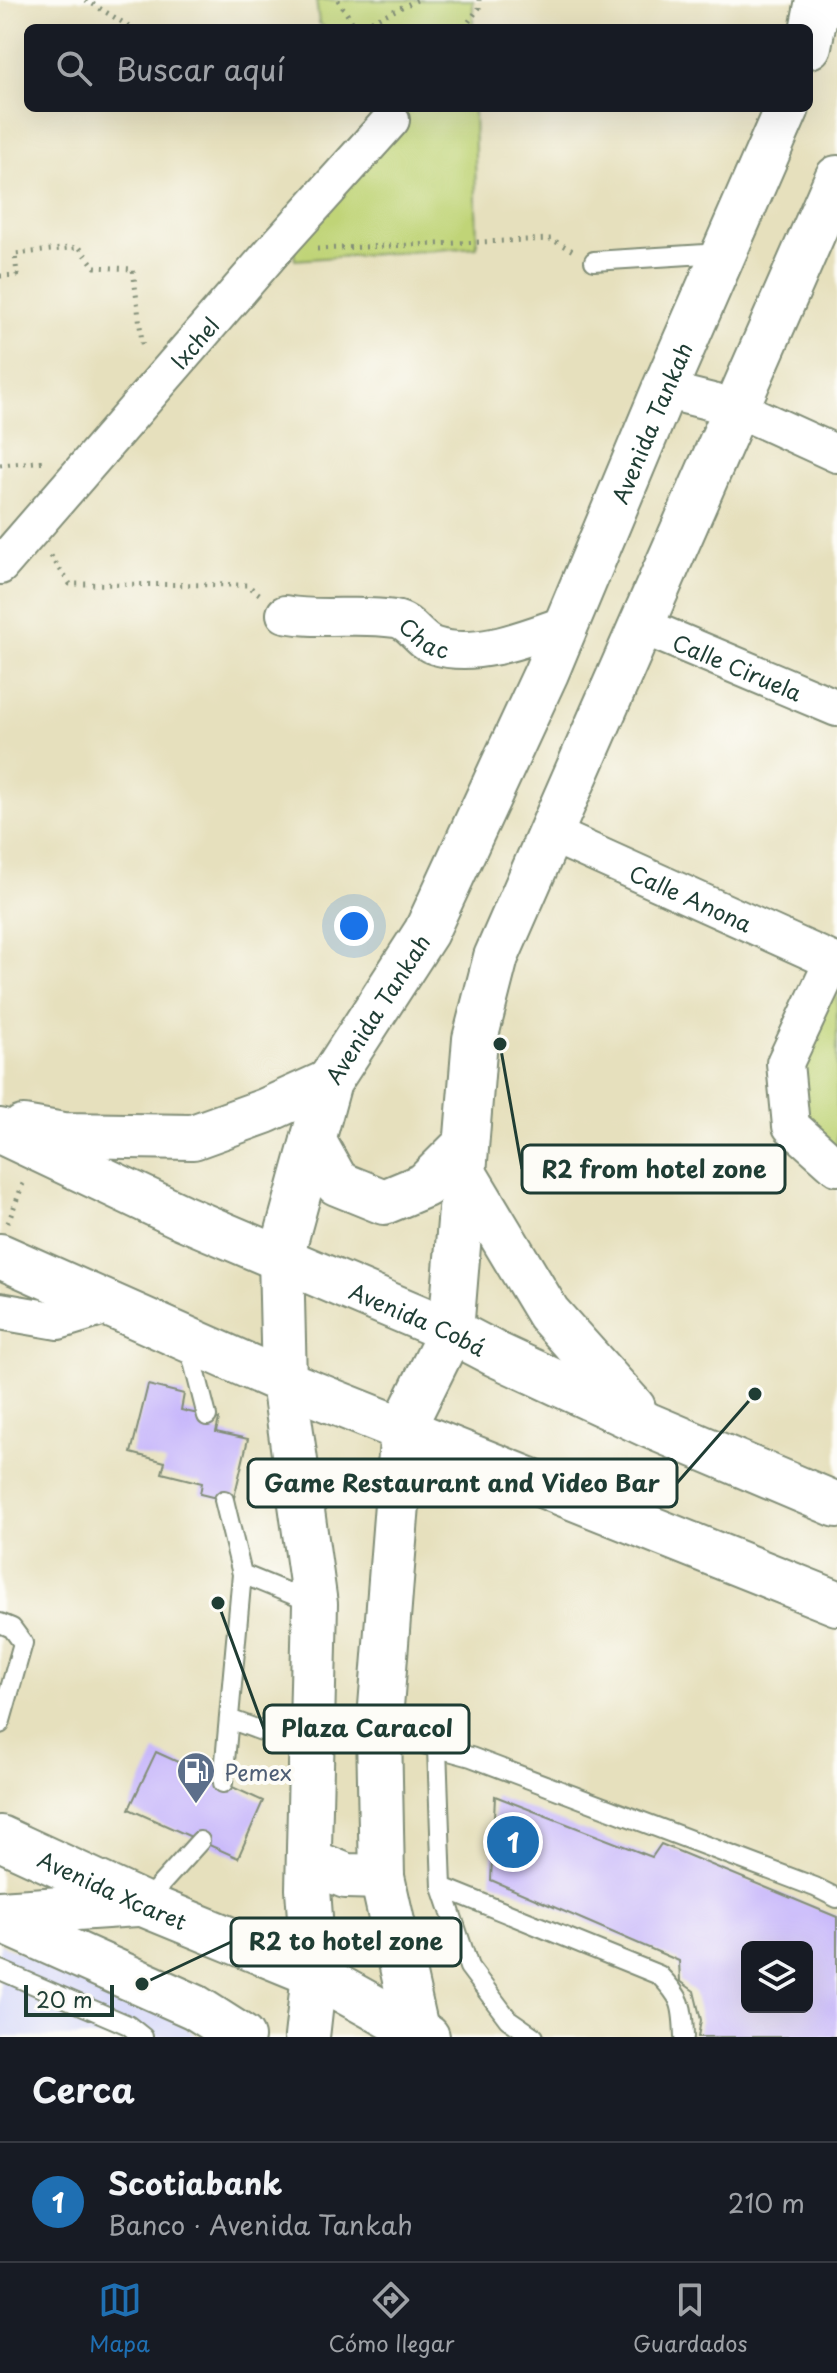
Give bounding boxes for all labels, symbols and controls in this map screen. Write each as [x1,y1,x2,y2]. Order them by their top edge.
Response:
search box [24,24,813,112]
icon: search [52,46,96,90]
text: Buscar aquí [116,46,285,91]
street label: Ixchel [162,309,226,376]
street label: Avenida Tankah [602,336,700,508]
street label: Chac [393,609,452,665]
street label: Calle Ciruela [668,624,808,708]
street label: Calle Anona [625,855,758,939]
your location [334,906,374,946]
street label: Avenida Tankah [316,927,437,1090]
callout: R2 from hotel zone [522,1145,785,1193]
text: R2 from hotel zone [541,1150,767,1186]
street label: Avenida Cobá [345,1273,493,1363]
callout: Game Restaurant and Video Bar [248,1459,677,1507]
text: Game Restaurant and Video Bar [264,1464,661,1500]
callout: Plaza Caracol [264,1705,469,1753]
text: Plaza Caracol [281,1709,453,1745]
fuel station icon: Pemex [175,1750,217,1805]
place label: Pemex [224,1755,292,1788]
pin: 1 [487,1812,539,1872]
street label: Avenida Xcaret [33,1841,192,1937]
callout: R2 to hotel zone [231,1918,461,1966]
text: R2 to hotel zone [249,1922,443,1958]
map controls [741,1941,813,2013]
button: layers [741,1941,813,2013]
scale bar [24,1981,114,2017]
text: 20 m [36,1982,93,2015]
text: Cerca [32,2063,135,2115]
text: Scotiabank [108,2160,282,2205]
text: 1 [52,2183,64,2222]
text: 210 m [728,2183,805,2222]
text: Banco · Avenida Tankah [108,2205,413,2244]
tab: Mapa [89,2278,150,2359]
tab: Cómo llegar [329,2278,454,2359]
tab: Guardados [633,2278,748,2359]

